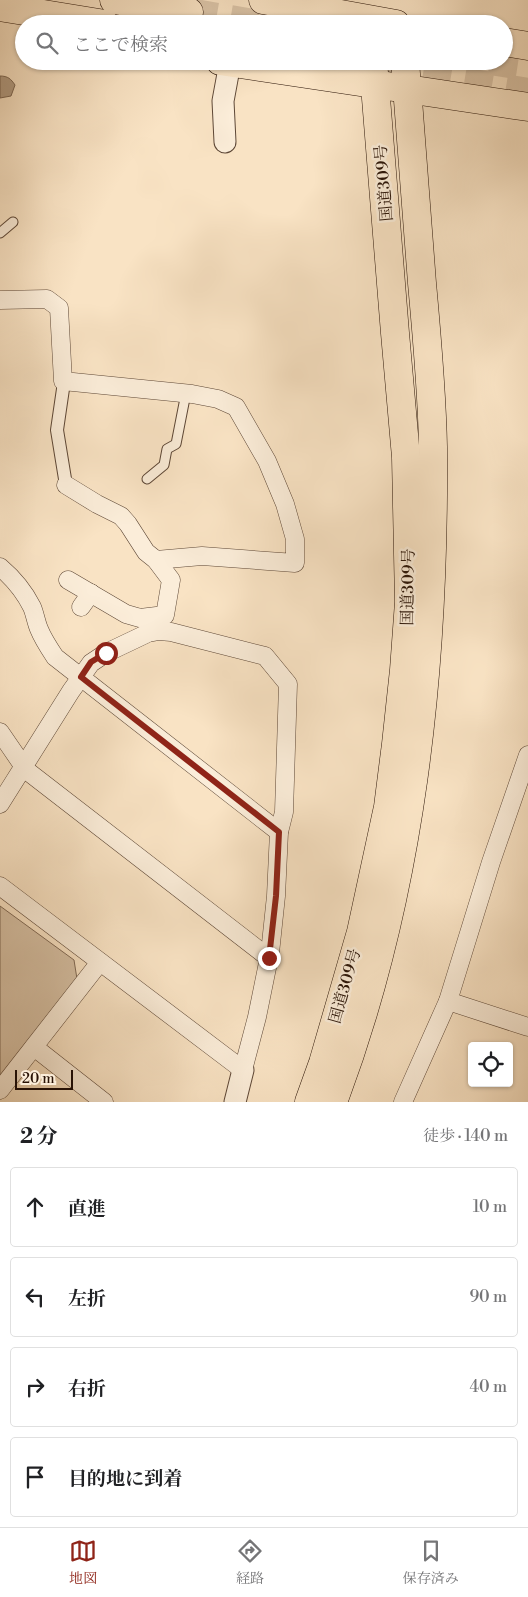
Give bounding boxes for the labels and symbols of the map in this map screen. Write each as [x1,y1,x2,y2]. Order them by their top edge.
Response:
street label: 国道309号 [371,144,397,222]
street label: 国道309号 [397,548,419,626]
route start [95,642,118,665]
street label: 国道309号 [325,946,365,1026]
route end [258,947,281,970]
scale bar [15,1067,72,1090]

